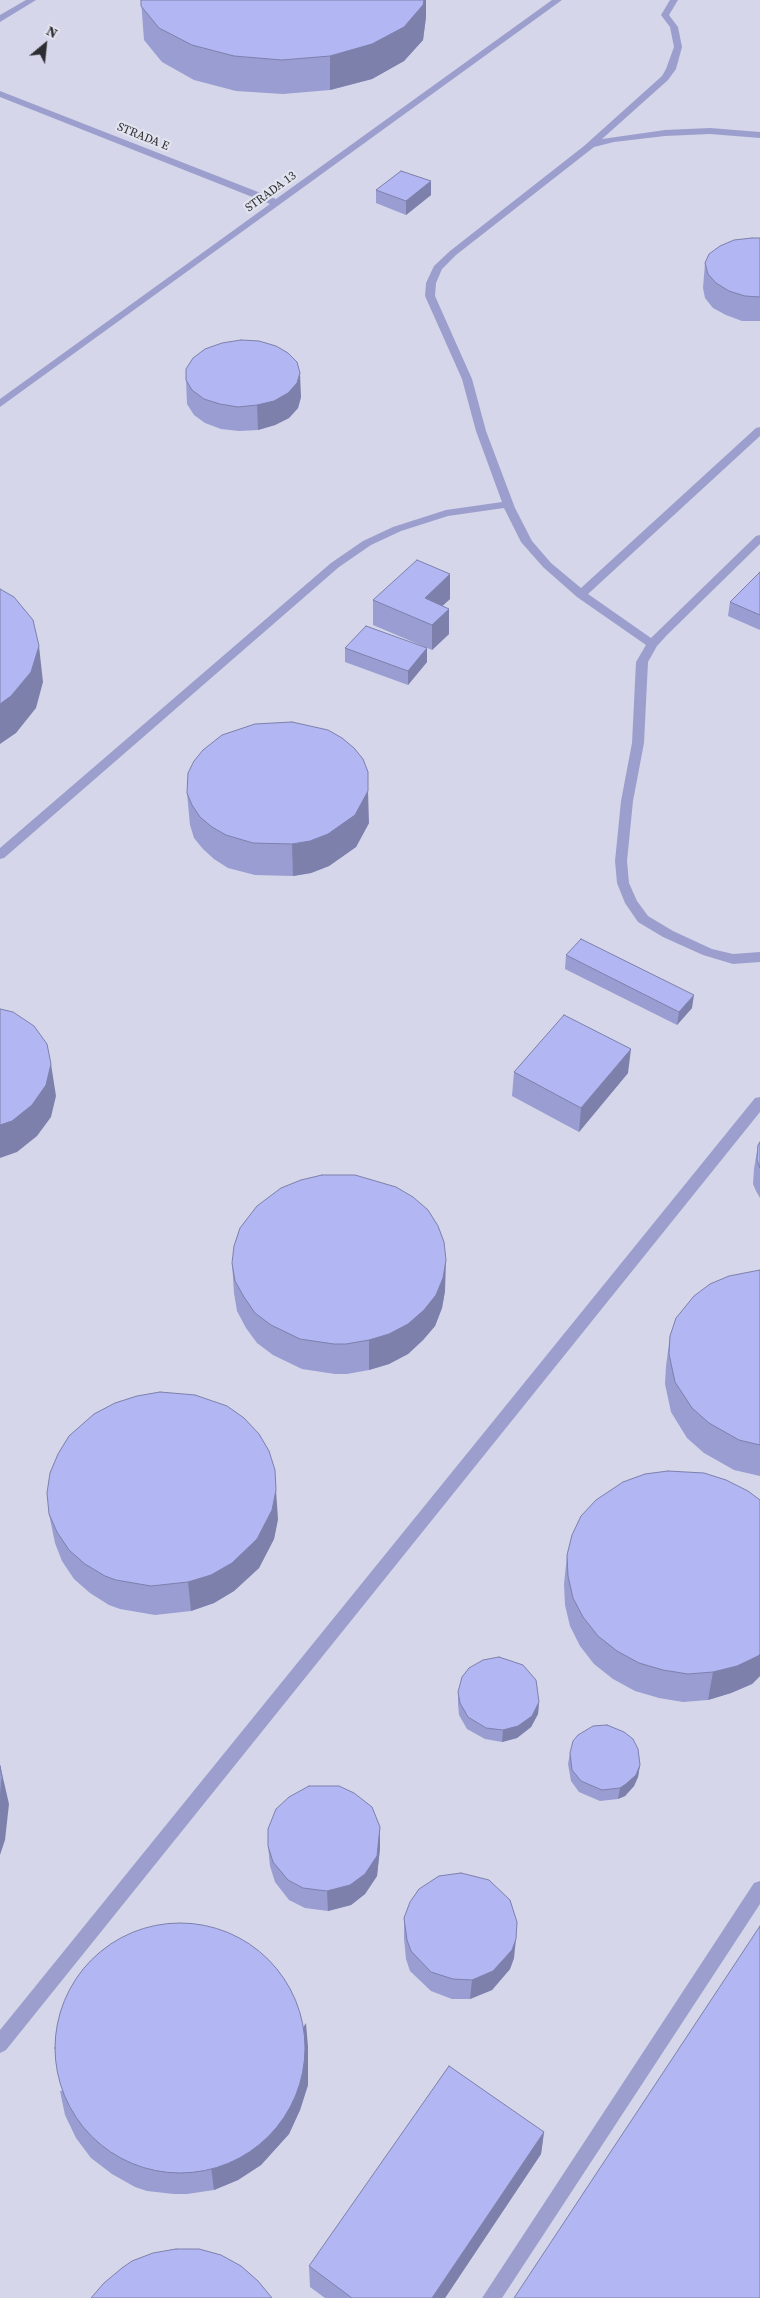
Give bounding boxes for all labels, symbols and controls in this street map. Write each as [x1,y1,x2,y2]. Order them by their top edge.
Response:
north arrow [20,20,70,70]
text: N [43,21,61,43]
street label: STRADA E [115,120,171,154]
street label: STRADA 13 [243,169,299,215]

